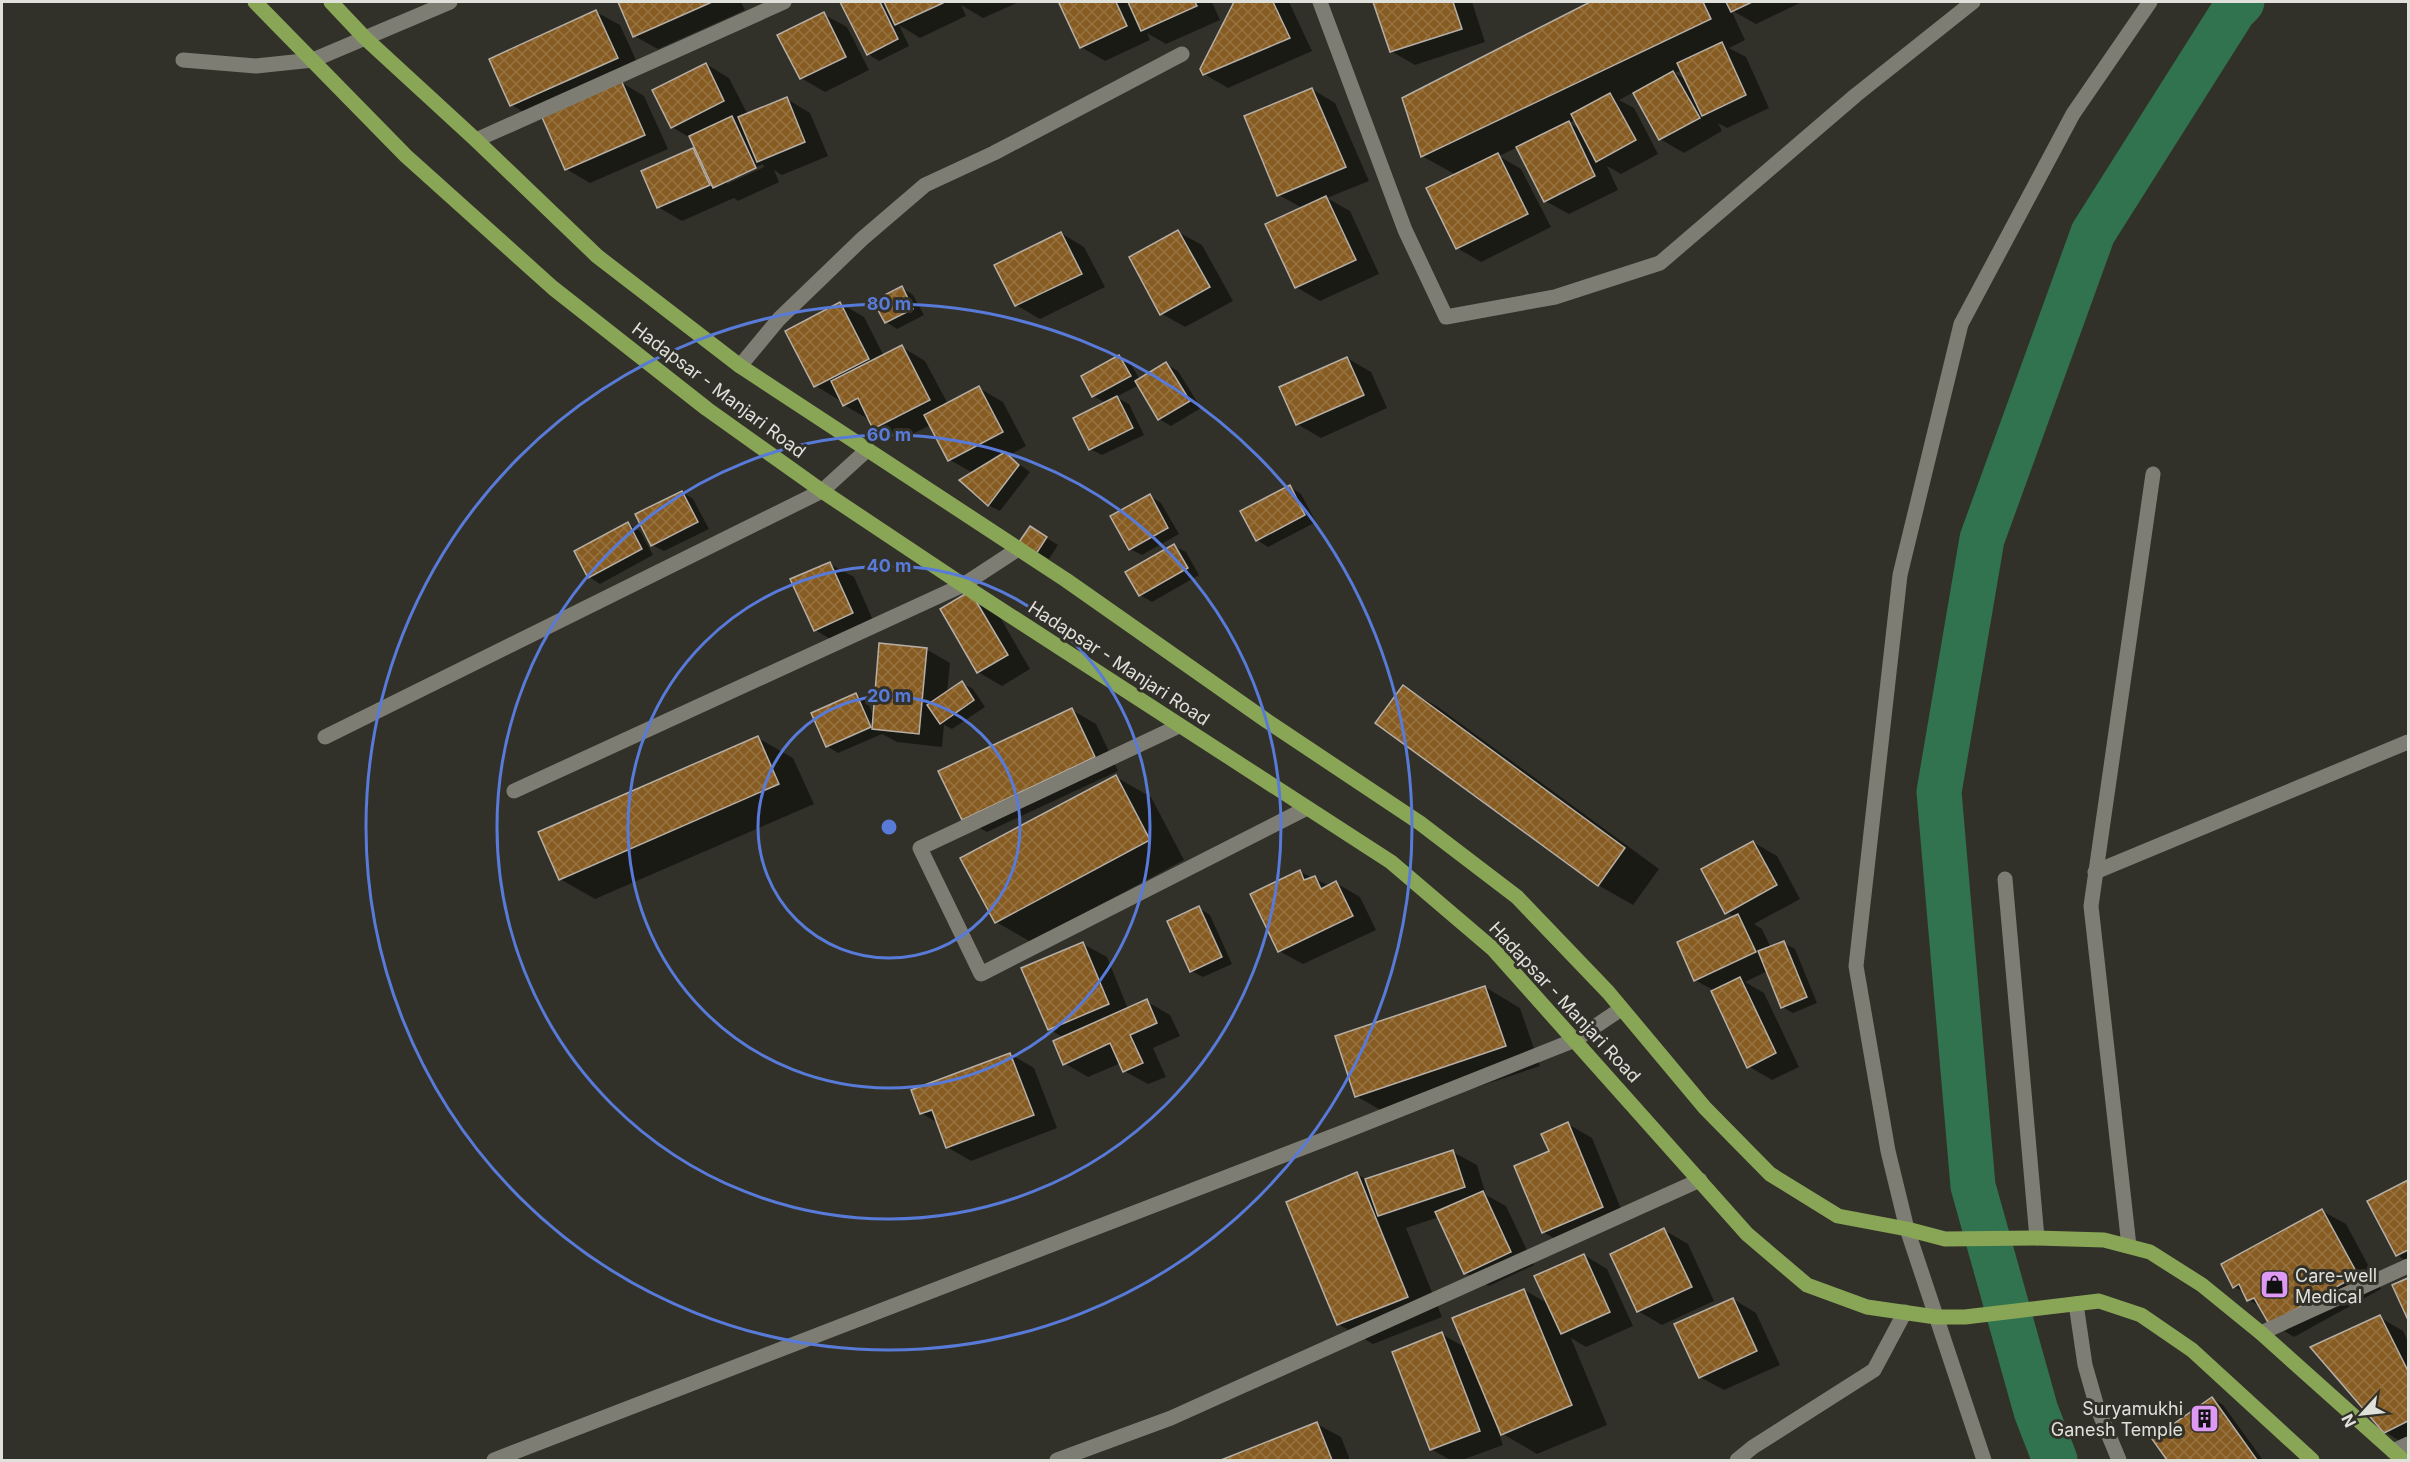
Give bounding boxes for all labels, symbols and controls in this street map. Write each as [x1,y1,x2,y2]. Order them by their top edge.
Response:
text: 80 m [867,293,911,314]
street label: Hadapsar - Manjari Road [628,318,810,462]
text: 60 m [867,424,911,445]
text: 40 m [867,555,912,576]
street label: Hadapsar - Manjari Road [1024,597,1214,729]
text: 20 m [867,685,911,706]
centre of rings [879,817,899,837]
street label: Hadapsar - Manjari Road [1485,917,1645,1087]
place label: Care-well Medical [2295,1265,2377,1307]
shop icon: Care-well Medical [2258,1269,2290,1301]
north arrow [2332,1384,2392,1444]
place label: Suryamukhi Ganesh Temple [2051,1398,2183,1440]
building icon: Suryamukhi Ganesh Temple [2188,1402,2220,1434]
text: N [2337,1411,2360,1431]

